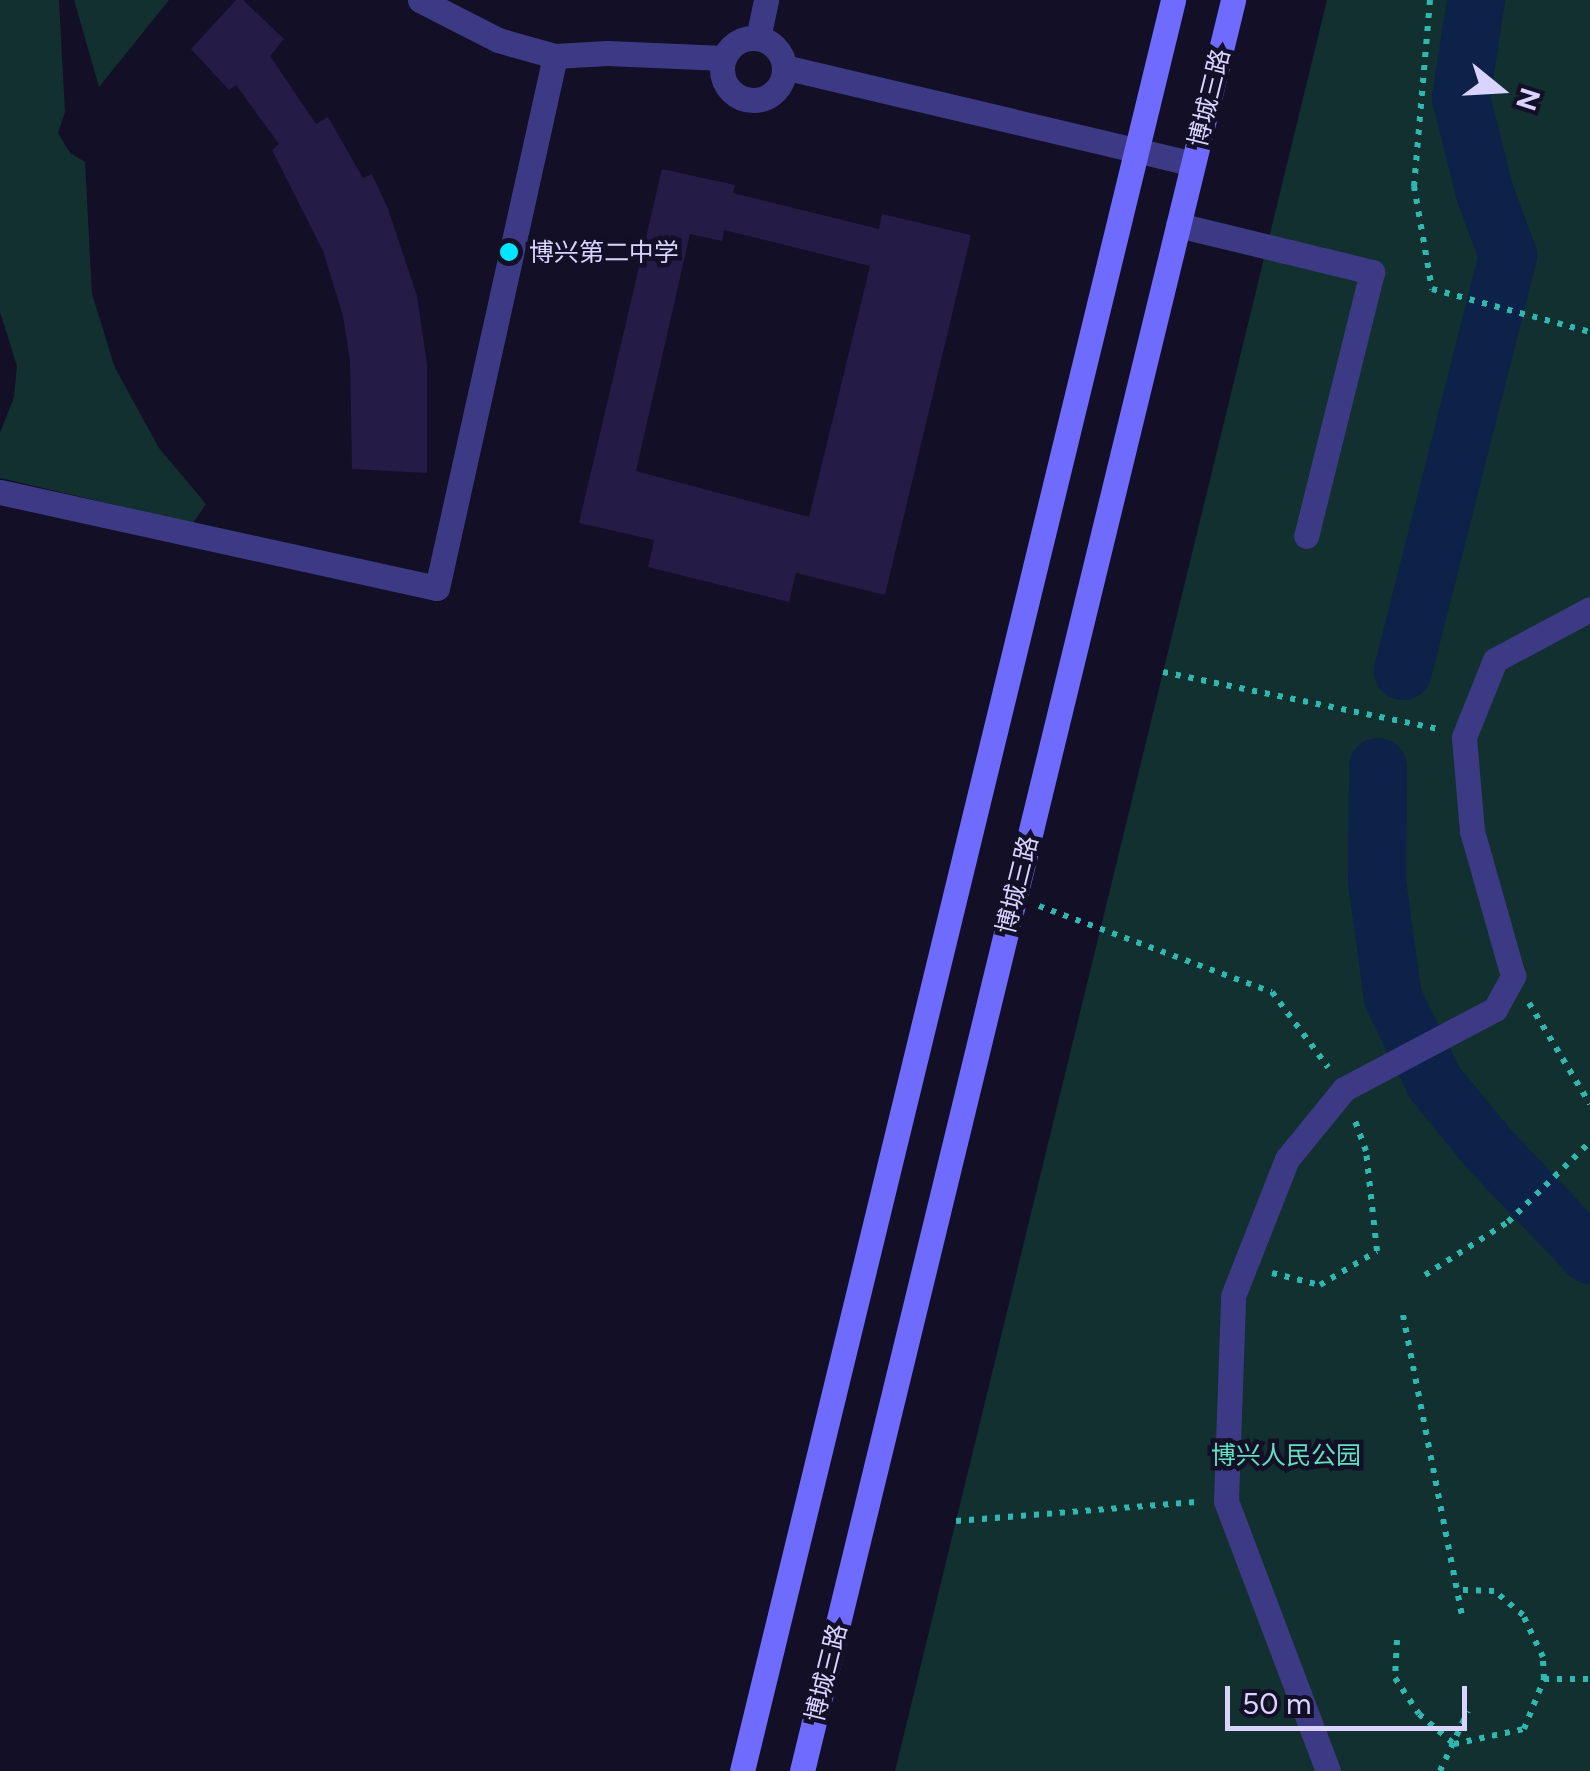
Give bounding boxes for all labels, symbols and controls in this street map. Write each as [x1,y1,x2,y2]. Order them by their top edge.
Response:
north arrow [1450,40,1550,140]
street label: 博城三路 [1182,46,1236,150]
text: N [1509,84,1548,115]
place label: 博兴第二中学 [529,237,679,267]
marker: 博兴第二中学 [498,241,520,263]
street label: 博城三路 [990,833,1044,937]
park label: 博兴人民公园 [1211,1440,1361,1470]
street label: 博城三路 [799,1621,853,1725]
scale bar [1230,1666,1472,1728]
text: 50 m [1242,1685,1311,1722]

